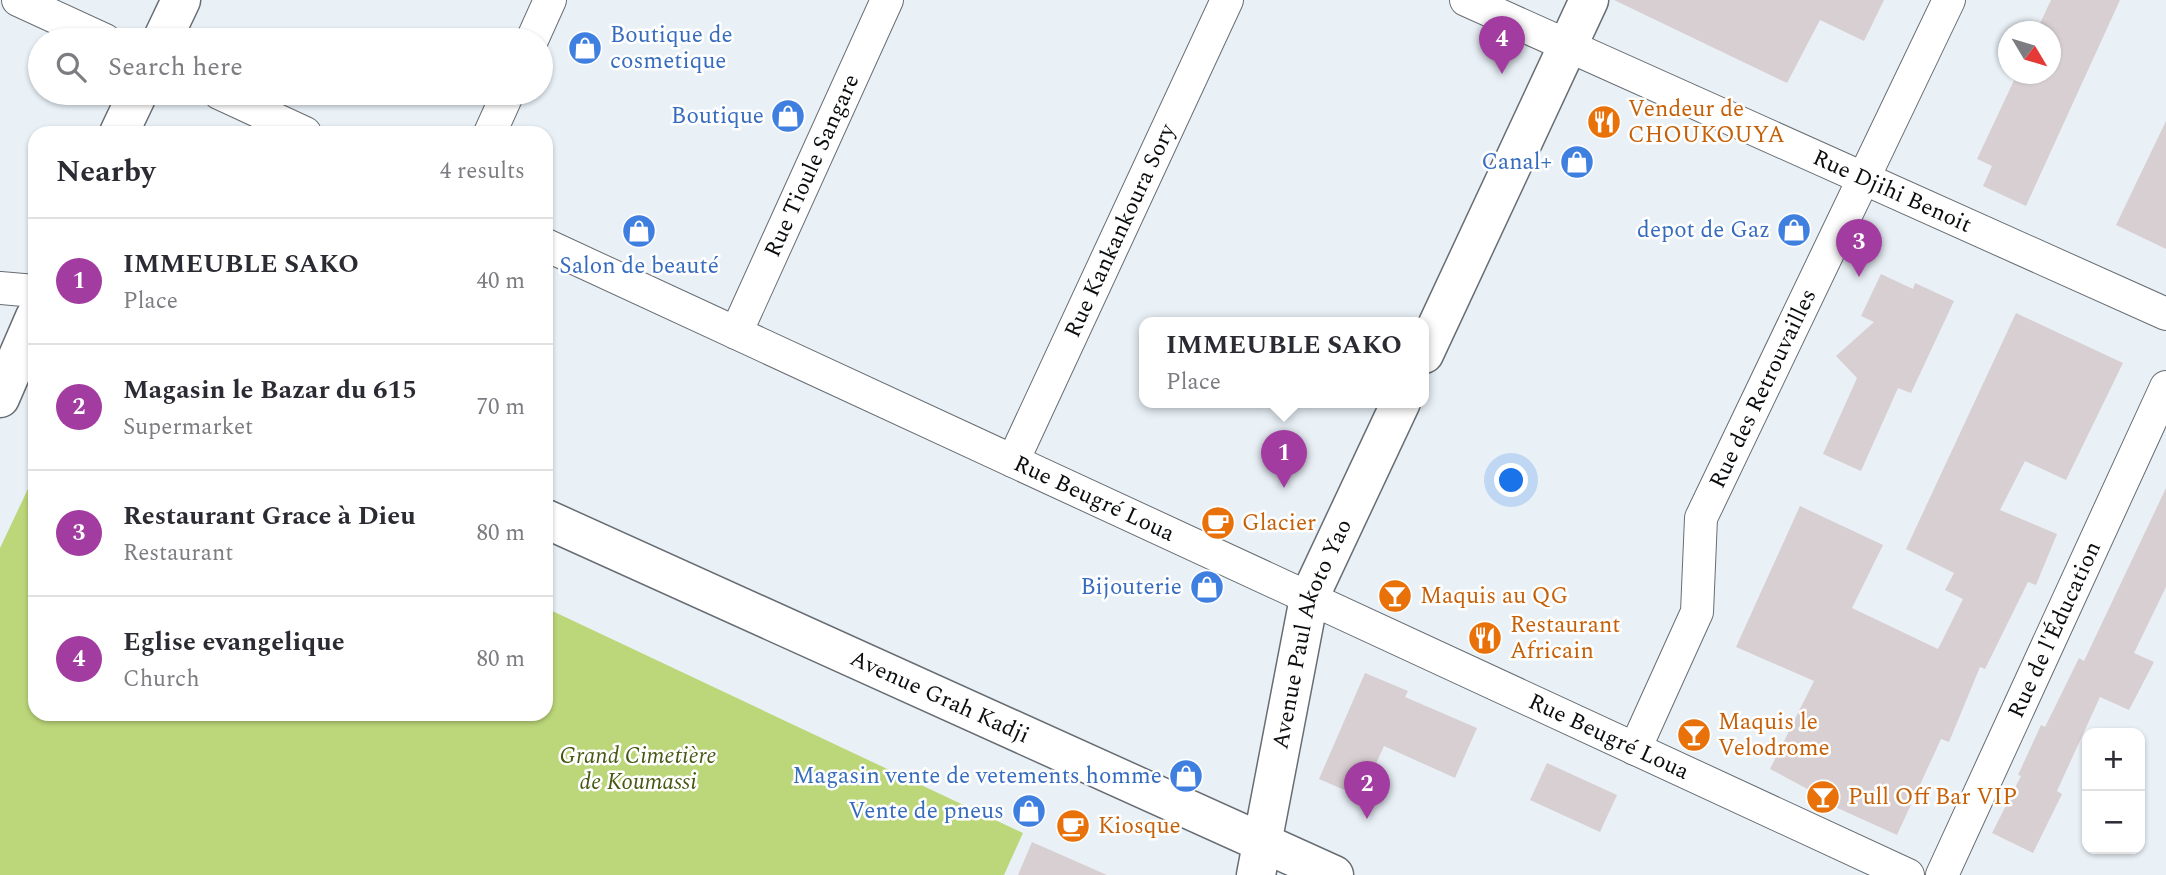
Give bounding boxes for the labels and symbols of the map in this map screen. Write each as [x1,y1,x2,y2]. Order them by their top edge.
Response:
pin: 4 [1479,16,1525,74]
place label: Boutique de cosmetique [610,18,733,79]
north arrow [1998,21,2061,84]
shop icon: Boutique de cosmetique [566,29,604,67]
street label: Rue Tioule Sangare [755,68,869,263]
place label: Vendeur de CHOUKOUYA [1628,92,1785,153]
shop icon: Boutique [769,97,807,135]
place label: Boutique [671,99,764,134]
restaurant icon: Vendeur de CHOUKOUYA [1585,103,1623,141]
street label: Rue Kankankoura Sory [1055,117,1185,343]
street label: Rue Djihi Benoit [1807,140,1977,242]
shop icon: Canal+ [1558,143,1596,181]
place label: Canal+ [1481,145,1552,180]
shop icon: depot de Gaz [1775,211,1813,249]
shop icon: Salon de beauté [620,212,658,250]
place label: depot de Gaz [1637,213,1770,248]
pin: 3 [1836,219,1882,277]
place label: Salon de beauté [559,249,719,284]
street label: Rue des Retrouvailles [1700,283,1826,494]
pin: 1 [1261,430,1307,488]
street label: Rue Beugré Loua [1008,446,1180,551]
your location [1494,463,1528,497]
cafe icon: Glacier [1199,504,1237,542]
place label: Glacier [1242,506,1316,541]
street label: Avenue Paul Akoto Yao [1263,513,1361,752]
street label: Rue de l'Éducation [1999,535,2110,724]
shop icon: Bijouterie [1188,568,1226,606]
place label: Bijouterie [1080,570,1182,605]
bar icon: Maquis au QG [1376,577,1414,615]
place label: Maquis au QG [1420,579,1568,614]
place label: Restaurant Africain [1510,608,1620,669]
restaurant icon: Restaurant Africain [1466,619,1504,657]
street label: Avenue Grah Kadji [844,641,1035,753]
street label: Rue Beugré Loua [1523,684,1695,789]
place label: Maquis le Velodrome [1718,705,1830,766]
bar icon: Maquis le Velodrome [1675,716,1713,754]
park label: Grand Cimetière de Koumassi [560,739,716,800]
shop icon: Magasin vente de vetements homme [1167,757,1205,795]
place label: Magasin vente de vetements homme [793,759,1162,794]
pin: 2 [1344,761,1390,819]
bar icon: Pull Off Bar VIP [1804,778,1842,816]
place label: Pull Off Bar VIP [1848,780,2017,815]
shop icon: Vente de pneus [1010,792,1048,830]
place label: Vente de pneus [848,794,1004,829]
cafe icon: Kiosque [1054,807,1092,845]
place label: Kiosque [1098,809,1181,844]

